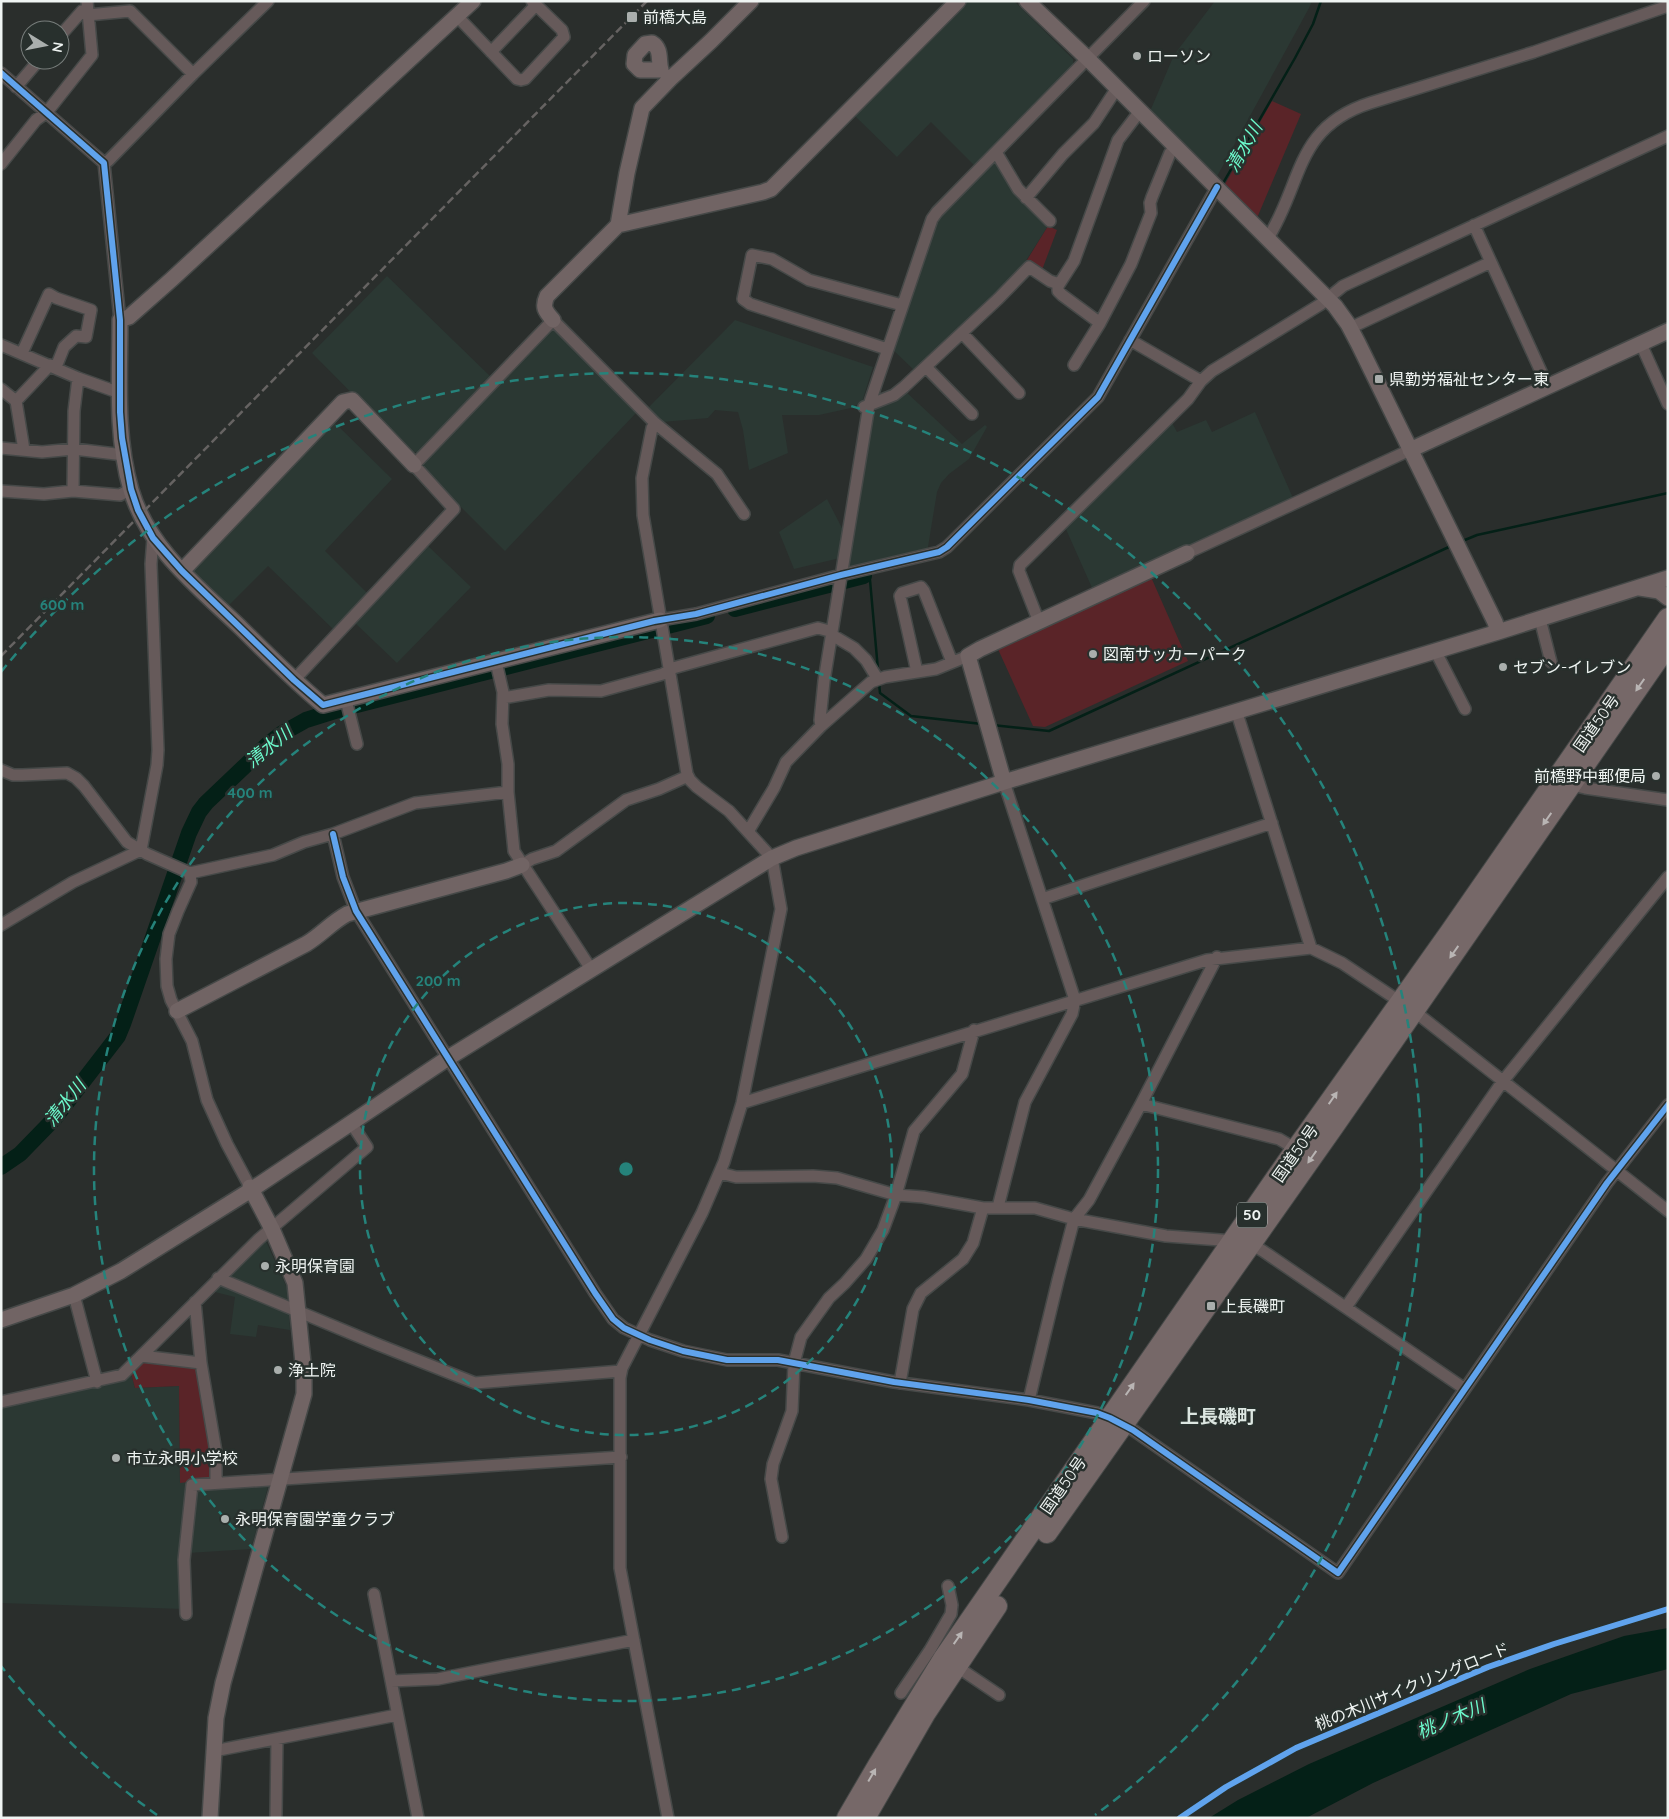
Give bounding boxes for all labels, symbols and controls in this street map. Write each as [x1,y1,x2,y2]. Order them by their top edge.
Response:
place label: 前橋大島 [643,7,707,27]
marker: 前橋大島 [625,10,639,24]
north arrow [20,20,70,70]
text: N [48,41,68,54]
place label: ローソン [1147,46,1211,66]
marker: ローソン [1131,50,1143,62]
water label: 清水川 [1220,116,1268,176]
place label: 県勤労福祉センター東 [1389,369,1549,389]
marker: 県勤労福祉センター東 [1373,373,1385,385]
text: 600 m [40,595,84,614]
place label: 図南サッカーパーク [1103,644,1247,664]
marker: 図南サッカーパーク [1087,648,1099,660]
place label: セブン-イレブン [1513,657,1631,677]
marker: セブン-イレブン [1497,661,1509,673]
one-way arrow [1635,678,1645,692]
street label: 国道50号 [1569,690,1623,756]
water label: 清水川 [240,719,298,773]
place label: 前橋野中郵便局 [1534,766,1646,786]
marker: 前橋野中郵便局 [1650,770,1662,782]
text: 400 m [227,783,273,802]
one-way arrow [1542,812,1552,825]
one-way arrow [1449,945,1459,959]
text: 200 m [416,971,461,990]
water label: 清水川 [39,1073,92,1131]
one-way arrow [1328,1091,1338,1105]
street label: 国道50号 [1268,1120,1322,1186]
one-way arrow [1307,1151,1317,1164]
centre of rings [617,1160,635,1178]
road number: 50 [1237,1202,1267,1228]
place label: 永明保育園 [275,1256,355,1276]
marker: 永明保育園 [259,1260,271,1272]
place label: 上長磯町 [1221,1296,1285,1316]
marker: 上長磯町 [1205,1300,1217,1312]
place label: 浄土院 [288,1360,336,1380]
marker: 浄土院 [272,1364,284,1376]
one-way arrow [1125,1382,1135,1396]
district label: 上長磯町 [1180,1404,1256,1428]
place label: 市立永明小学校 [126,1448,238,1468]
marker: 市立永明小学校 [110,1452,122,1464]
street label: 国道50号 [1036,1452,1090,1518]
place label: 永明保育園学童クラブ [235,1509,395,1529]
marker: 永明保育園学童クラブ [219,1513,231,1525]
one-way arrow [953,1631,963,1645]
street label: 桃の木川サイクリングロード [1312,1638,1512,1734]
water label: 桃ノ木川 [1413,1693,1490,1743]
one-way arrow [867,1769,876,1782]

